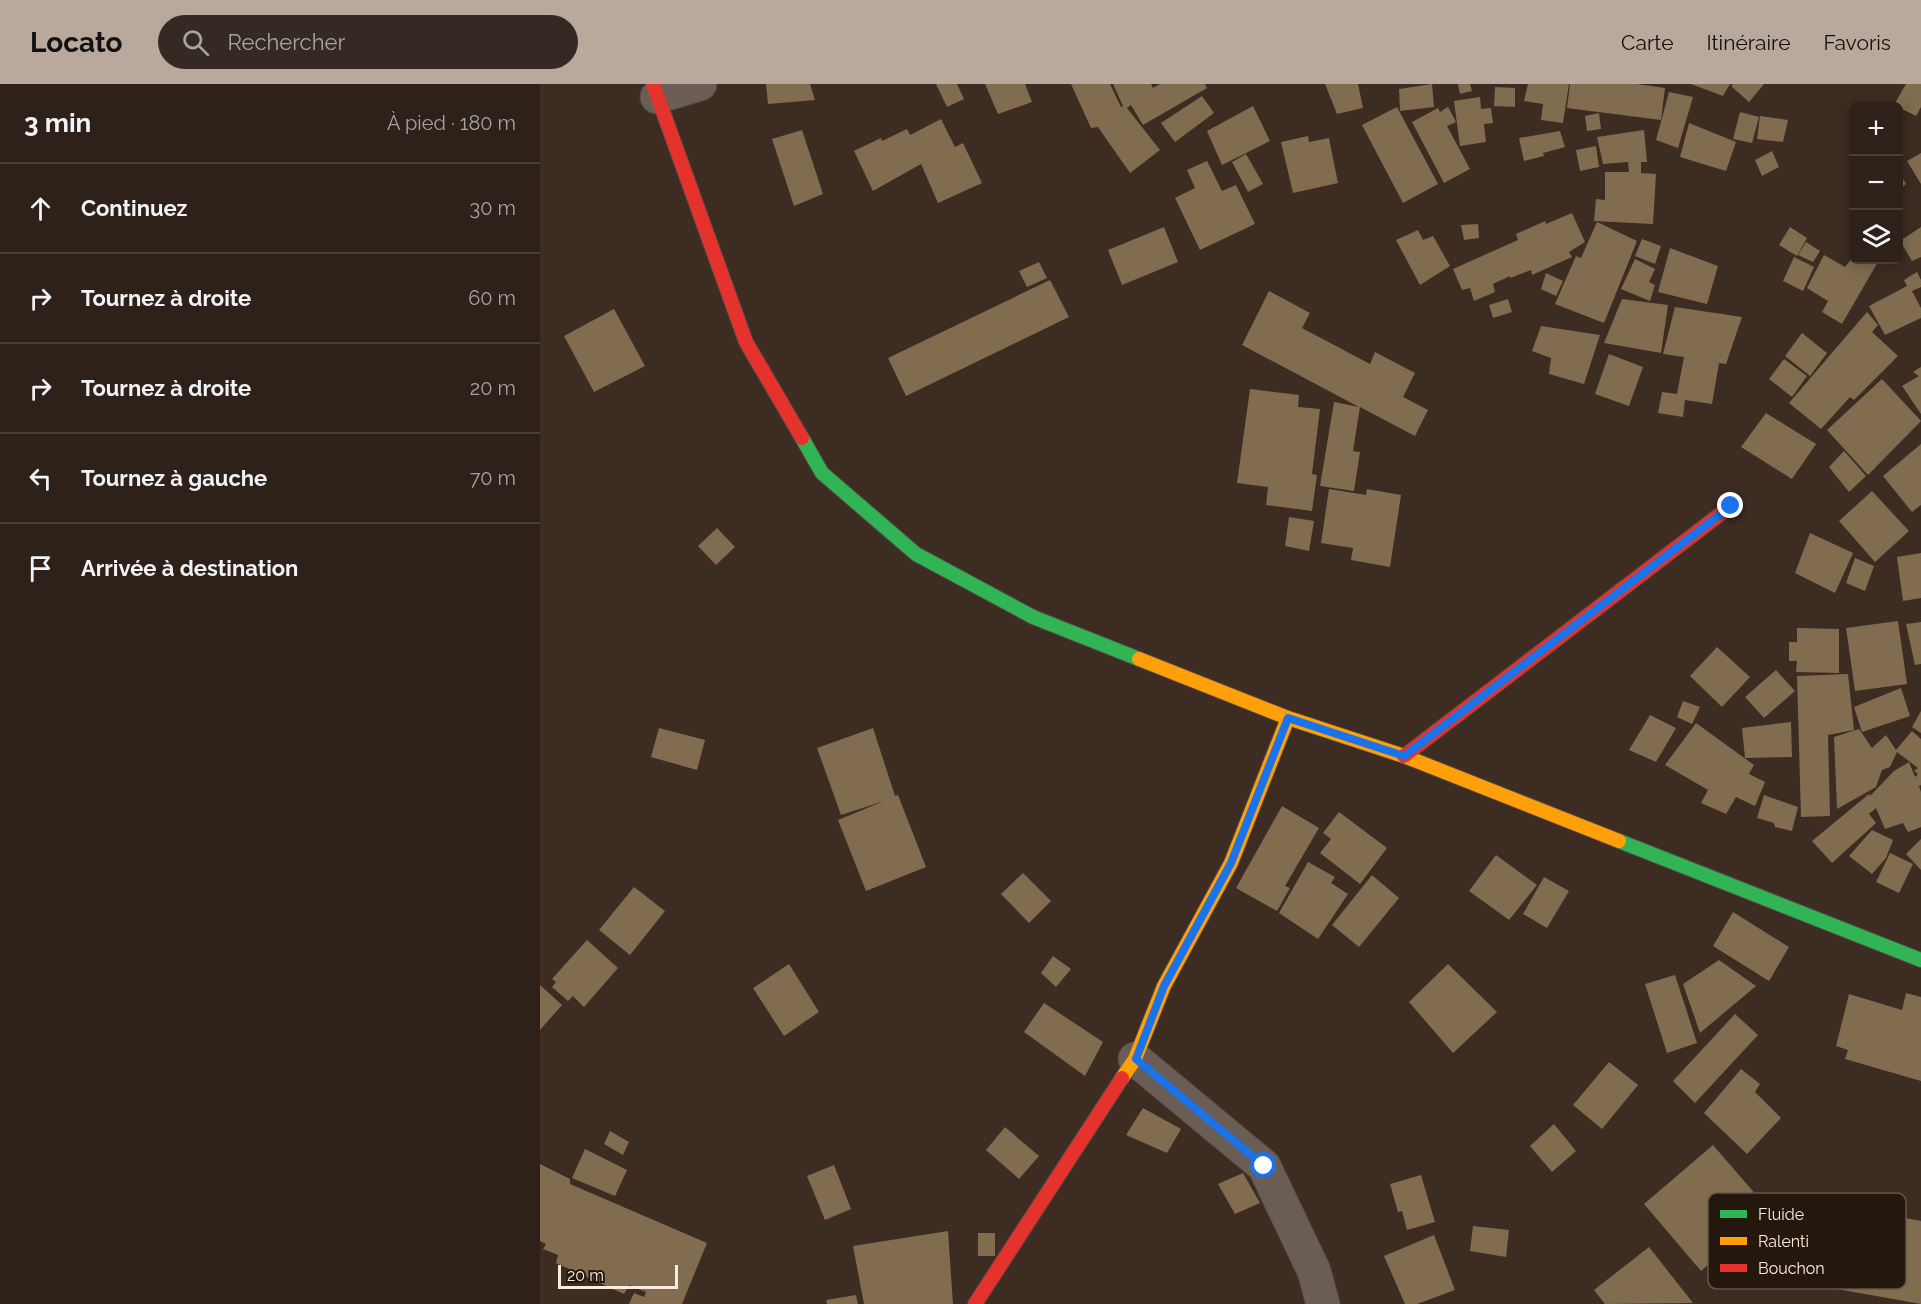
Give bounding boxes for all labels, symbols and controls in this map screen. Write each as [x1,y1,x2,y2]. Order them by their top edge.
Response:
search box [158,15,578,69]
text: Locato [30,26,122,59]
icon: search [179,26,212,59]
text: Rechercher [227,29,345,55]
text: Carte [1621,30,1673,55]
text: Itinéraire [1706,30,1790,55]
text: Favoris [1823,30,1891,55]
map controls [1849,102,1903,264]
button: + [1849,102,1903,156]
text: 3 min [24,108,91,138]
text: À pied · 180 m [387,111,516,135]
button: − [1849,156,1903,210]
icon: ahead [24,192,57,225]
text: Continuez [81,195,187,221]
text: 30 m [470,196,516,220]
button: layers [1849,210,1903,264]
icon: right [24,282,57,315]
text: Tournez à droite [81,285,251,311]
text: 60 m [468,286,516,310]
icon: right [24,372,57,405]
text: Tournez à droite [81,375,251,401]
text: 20 m [470,376,516,400]
icon: left [24,462,57,495]
text: Tournez à gauche [81,465,267,491]
text: 70 m [470,466,516,490]
route end [1717,492,1743,518]
icon: arrive [24,552,57,585]
text: Arrivée à destination [81,555,298,581]
route start [1250,1152,1276,1178]
legend [1708,1193,1906,1289]
text: Fluide [1758,1205,1804,1224]
text: Ralenti [1758,1232,1809,1251]
text: Bouchon [1758,1259,1825,1278]
scale bar [558,1262,678,1290]
text: 20 m [567,1266,604,1285]

